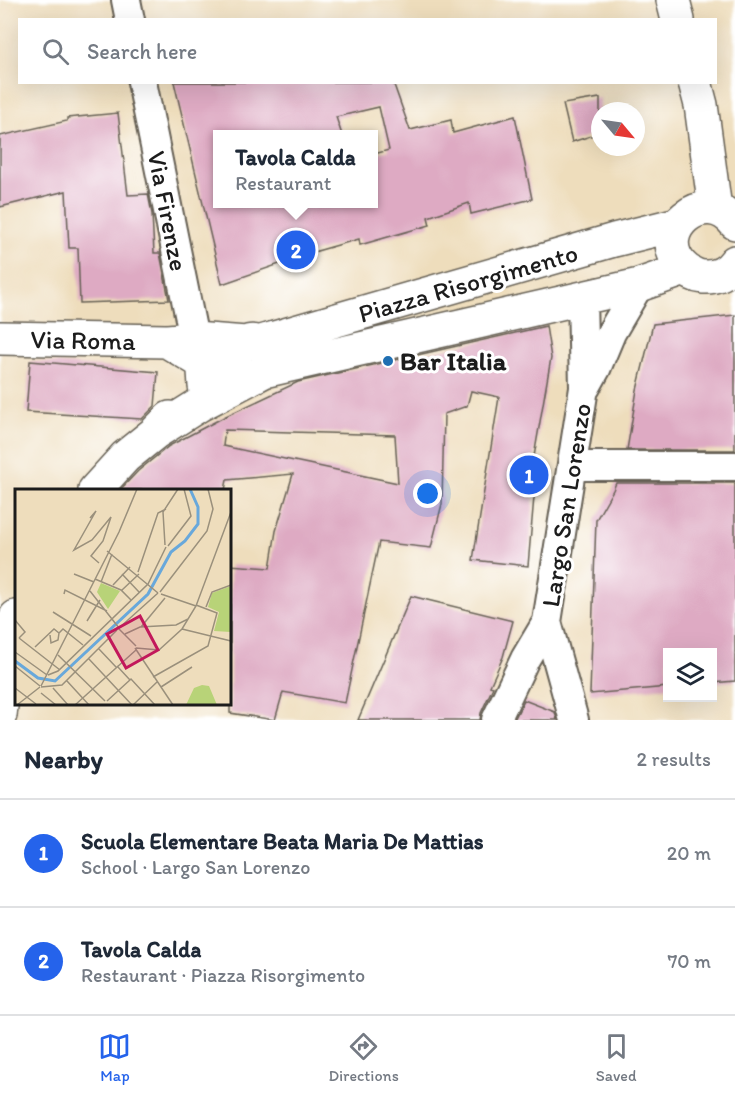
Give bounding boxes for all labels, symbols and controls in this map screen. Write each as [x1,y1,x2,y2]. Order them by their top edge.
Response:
search box [18,18,717,84]
icon: search [39,35,72,68]
text: Search here [87,38,197,65]
north arrow [591,102,645,156]
popup [213,130,378,208]
text: Tavola Calda [235,144,356,171]
street label: Via Firenze [141,148,195,274]
text: Restaurant [235,171,331,195]
pin: 2 [276,228,316,272]
street label: Piazza Risorgimento [355,236,581,330]
street label: Via Roma [30,323,136,357]
place label: Bar Italia [400,345,507,377]
marker: Bar Italia [381,354,395,368]
street label: Largo San Lorenzo [534,401,598,609]
pin: 1 [510,452,548,498]
your location [413,479,442,508]
inset map [15,489,231,705]
map controls [663,648,717,702]
button: layers [663,648,717,702]
text: Nearby [24,743,103,775]
text: 2 results [637,747,711,771]
text: Scuola Elementare Beata Maria De Mattias [81,828,484,855]
text: 1 [39,841,48,865]
text: 20 m [667,841,711,865]
text: School · Largo San Lorenzo [81,855,310,879]
text: Tavola Calda [81,936,201,963]
text: 2 [38,949,49,973]
text: 70 m [667,949,711,973]
text: Restaurant · Piazza Risorgimento [81,963,365,987]
tab: Map [98,1030,131,1085]
tab: Directions [328,1030,399,1085]
tab: Saved [596,1030,637,1085]

